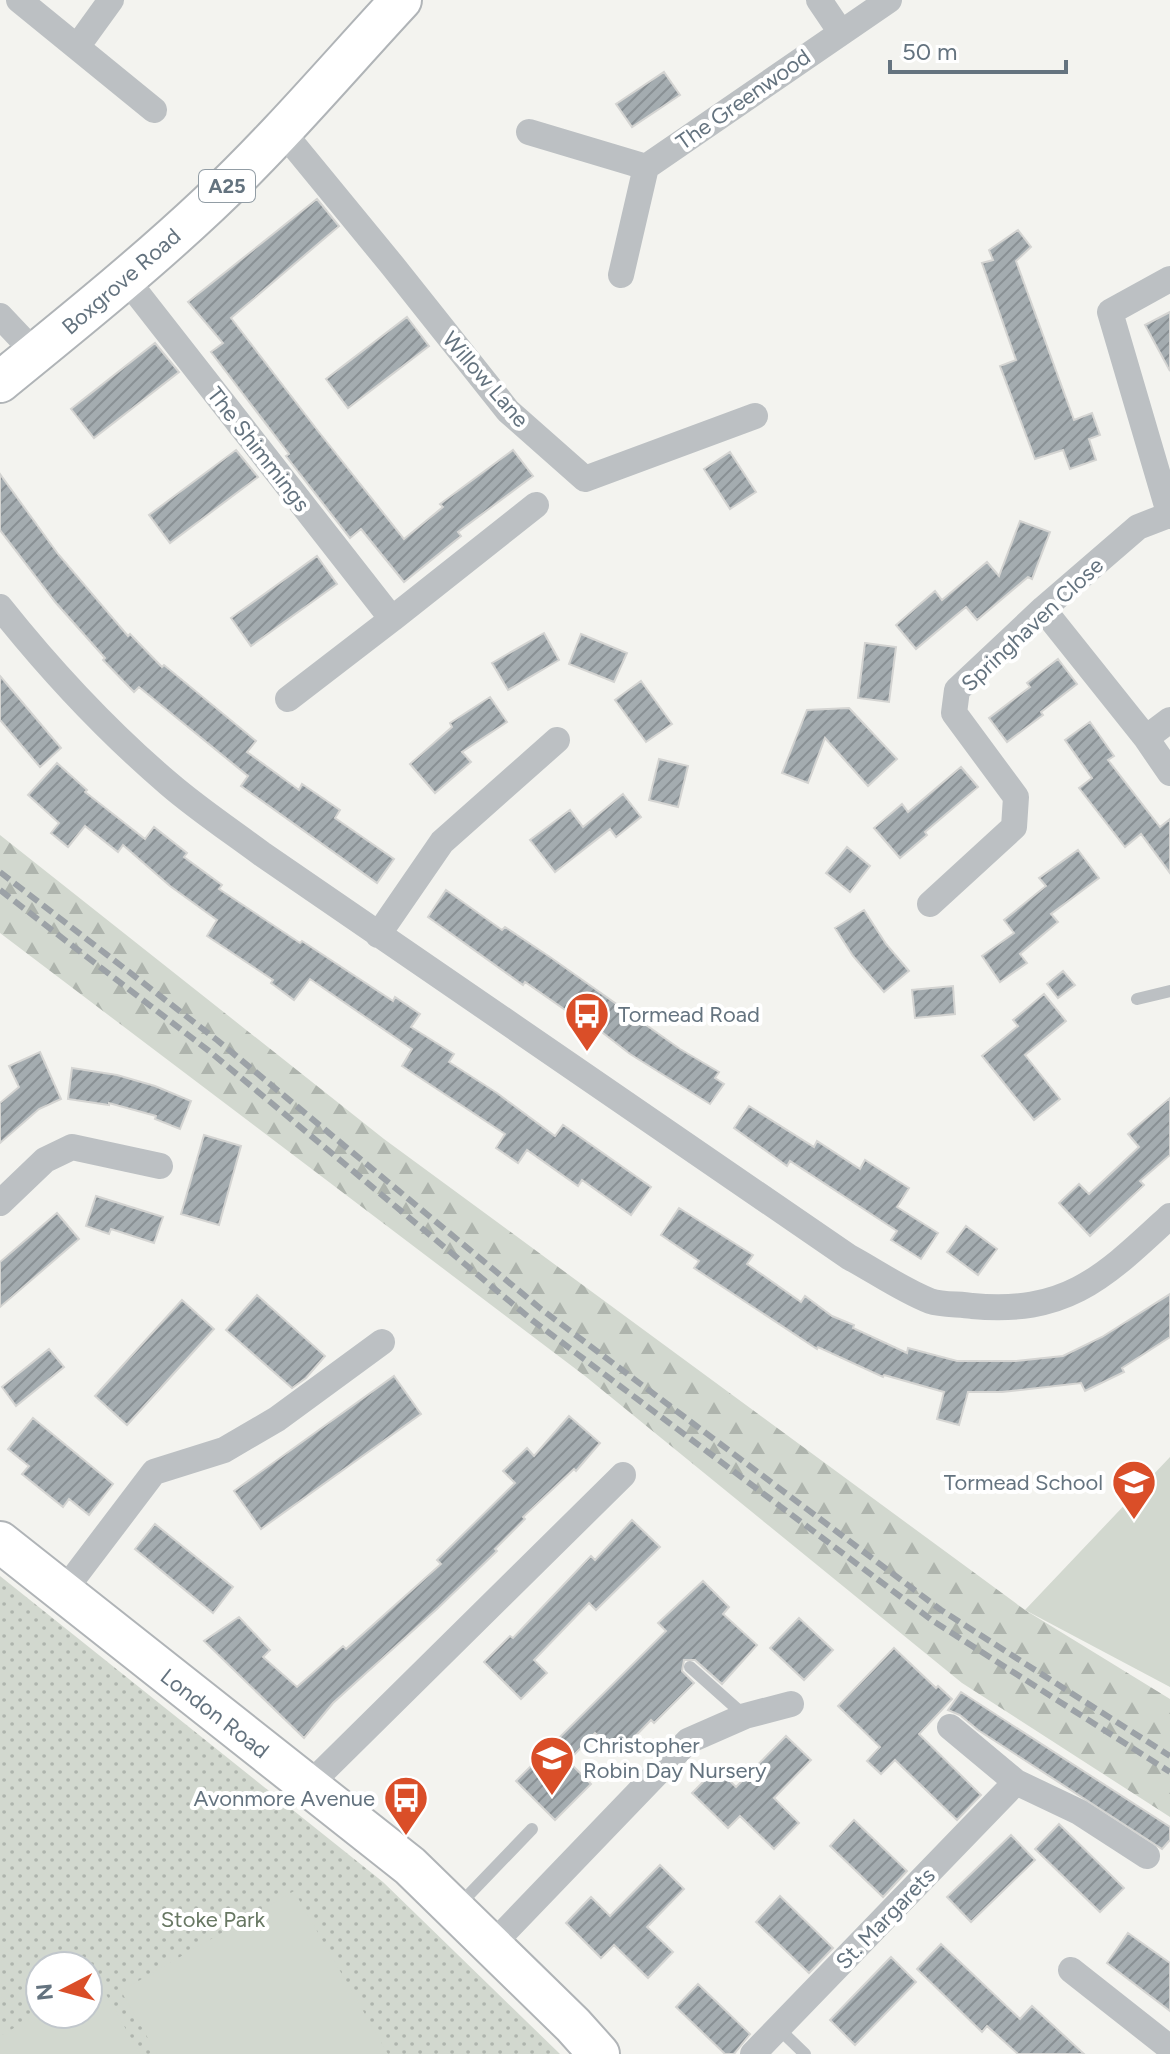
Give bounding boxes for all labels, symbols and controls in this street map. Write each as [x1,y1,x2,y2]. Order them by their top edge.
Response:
scale bar [890,24,1066,74]
text: 50 m [902,37,958,66]
street label: The Greenwood [671,43,816,156]
road number: A25 [199,170,255,202]
street label: Boxgrove Road [56,222,186,340]
street label: Willow Lane [437,326,535,433]
street label: The Shimmings [202,382,316,517]
street label: Springhaven Close [956,552,1109,697]
bus stop icon: Tormead Road [563,990,611,1053]
place label: Tormead Road [618,1001,760,1028]
school or university icon: Tormead School [1110,1458,1158,1521]
place label: Tormead School [944,1469,1103,1496]
street label: London Road [155,1663,274,1764]
place label: Christopher Robin Day Nursery [583,1732,767,1784]
school or university icon: Christopher Robin Day Nursery [528,1734,576,1797]
bus stop icon: Avonmore Avenue [382,1774,430,1837]
place label: Avonmore Avenue [193,1785,375,1812]
street label: St. Margarets [830,1862,941,1975]
park label: Stoke Park [161,1906,265,1933]
north arrow [24,1950,104,2030]
text: N [30,1982,59,2002]

